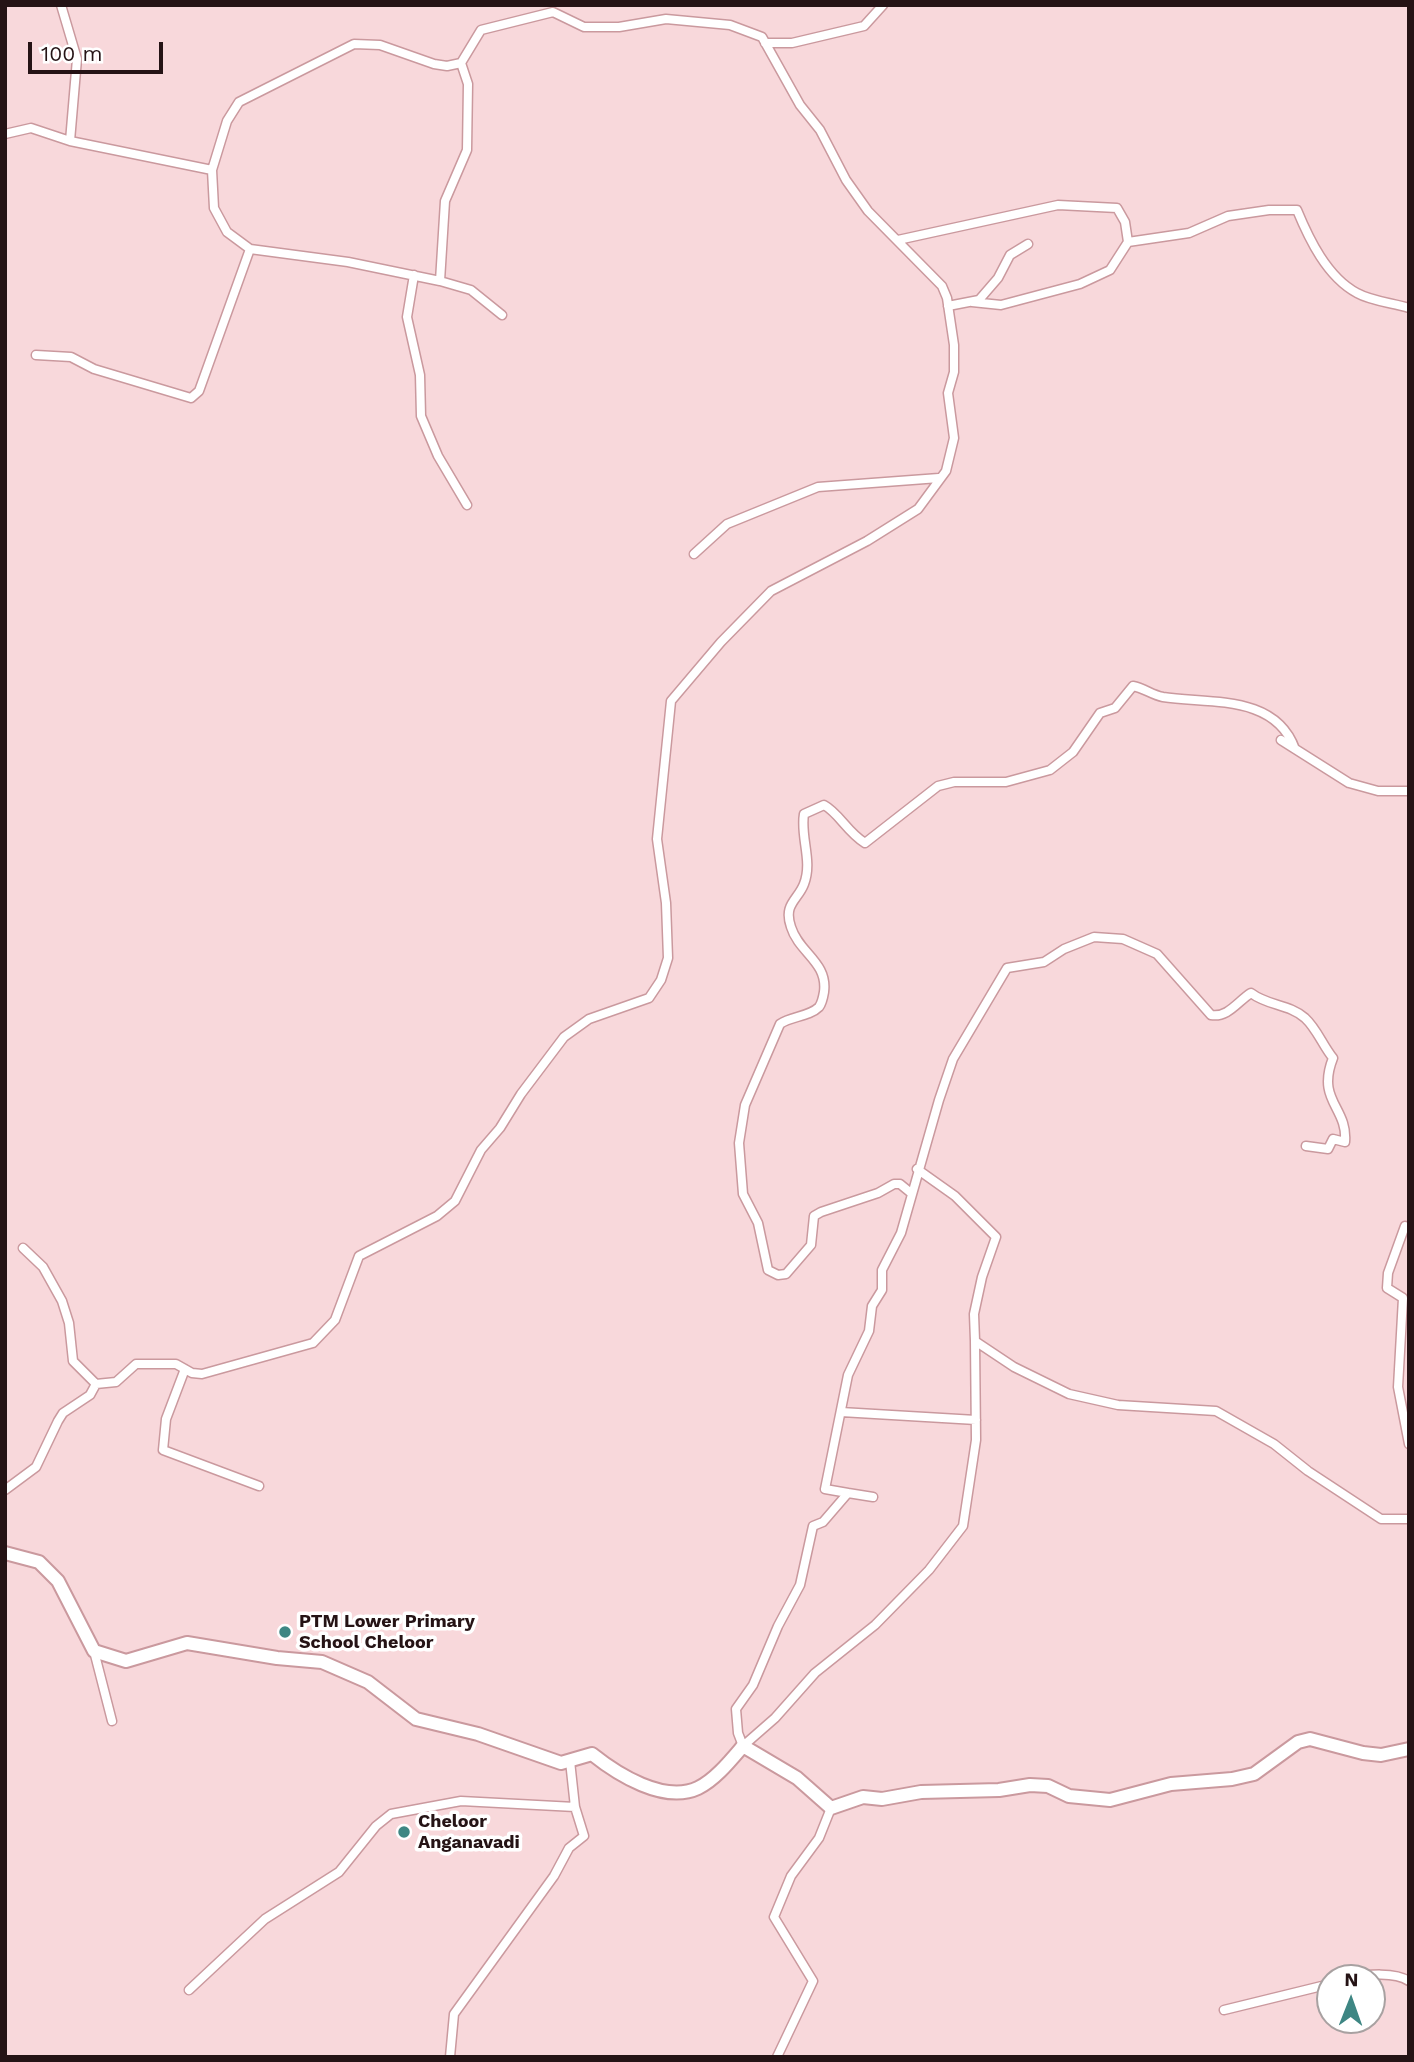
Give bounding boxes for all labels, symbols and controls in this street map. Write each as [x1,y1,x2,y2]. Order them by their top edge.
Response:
scale bar [32,28,166,72]
text: 100 m [41,41,103,66]
place label: PTM Lower Primary School Cheloor [299,1611,475,1654]
marker: PTM Lower Primary School Cheloor [277,1624,293,1640]
place label: Cheloor Anganavadi [418,1811,520,1854]
marker: Cheloor Anganavadi [396,1824,412,1840]
north arrow [1316,1964,1386,2034]
text: N [1344,1968,1359,1991]

